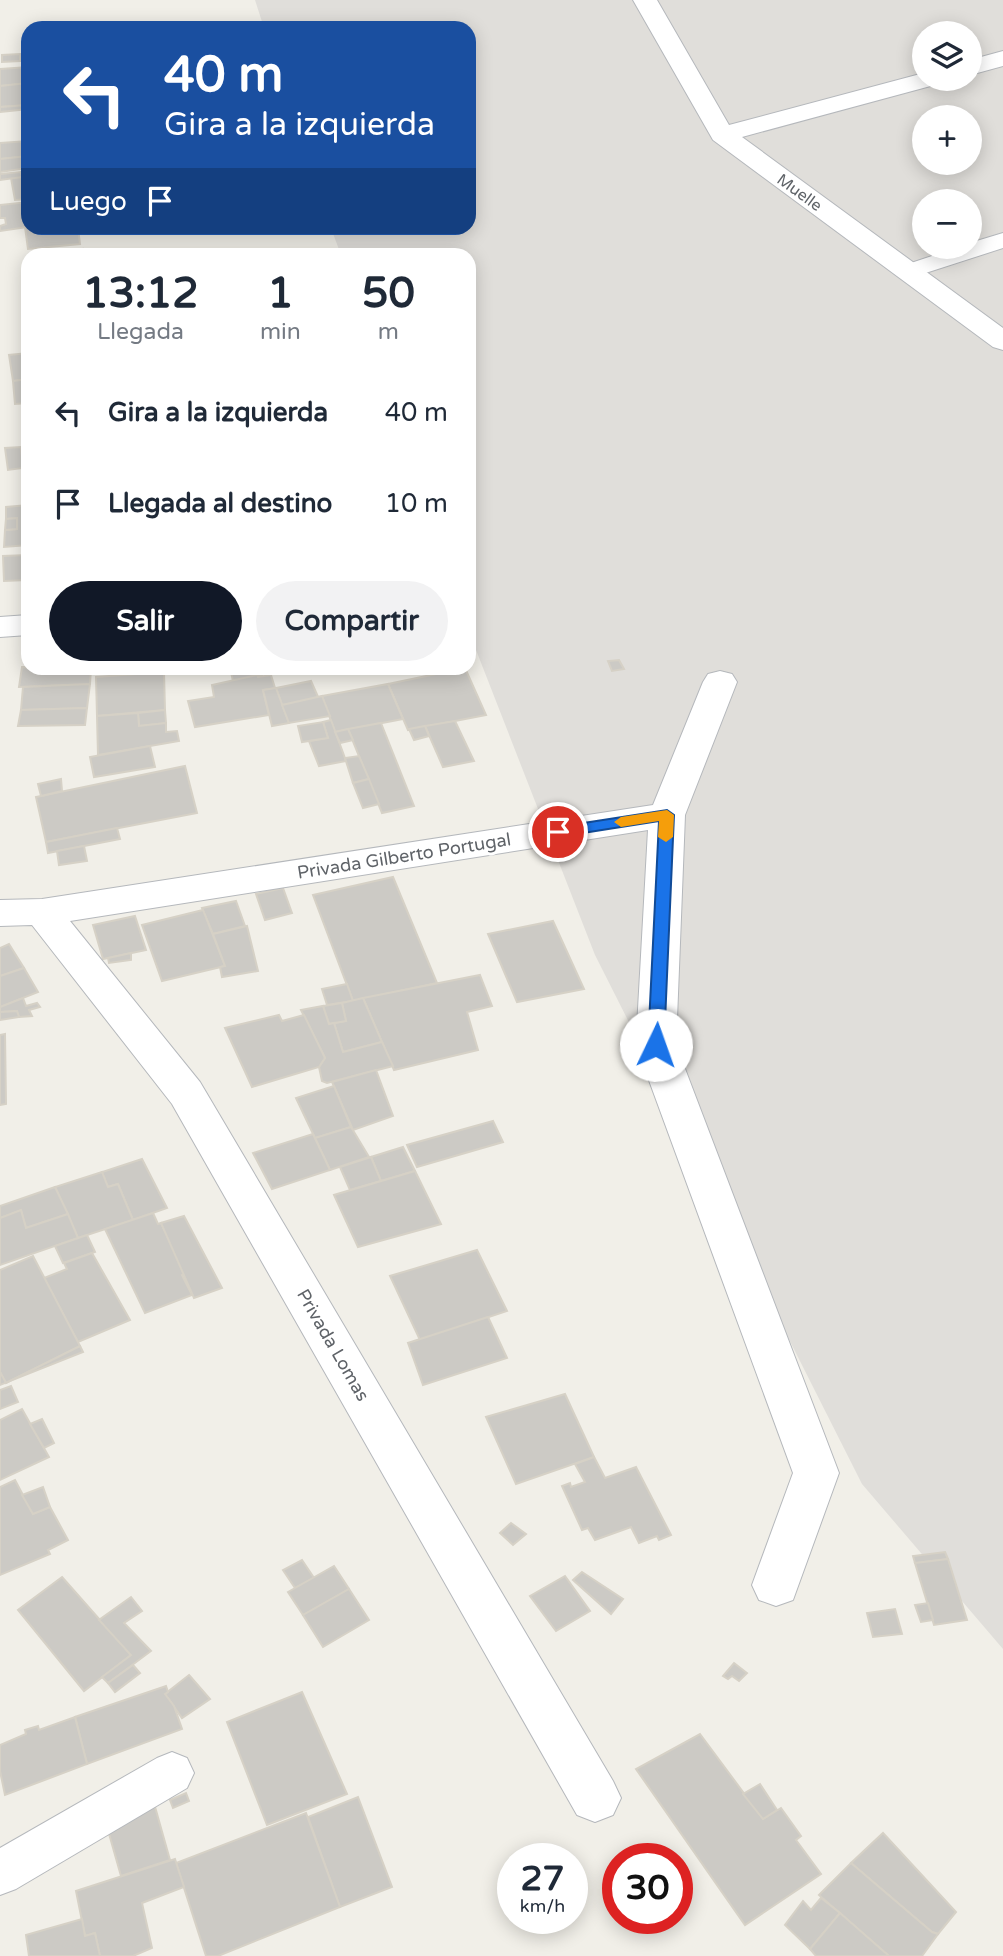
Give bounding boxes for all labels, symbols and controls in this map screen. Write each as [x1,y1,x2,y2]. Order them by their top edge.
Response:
map controls [912,21,982,259]
button: layers [912,21,982,91]
text: 40 m [164,46,283,105]
icon: left [49,49,140,140]
button: + [912,105,982,175]
text: Gira a la izquierda [164,106,435,144]
street label: Muelle [773,170,826,216]
icon: arrive [141,182,179,220]
text: Luego [49,186,127,217]
button: − [912,189,982,259]
text: 13:12 [82,268,199,319]
text: 1 [267,268,294,319]
text: 50 [362,268,415,319]
text: Llegada [97,318,184,346]
text: min [260,318,301,346]
text: m [378,318,399,346]
icon: left [49,394,87,432]
text: Gira a la izquierda [108,397,328,428]
text: 40 m [385,397,448,428]
icon: arrive [49,485,87,523]
text: Llegada al destino [108,488,332,519]
text: 10 m [385,488,448,519]
button: Salir [49,581,242,661]
button: Compartir [256,581,448,661]
pin [528,802,588,862]
icon: arrive [539,813,577,851]
street label: Privada Gilberto Portugal [296,828,512,884]
position arrow [619,1008,693,1082]
street label: Privada Lomas [292,1285,374,1405]
speed limit sign: 30 [602,1843,693,1934]
text: 27 [521,1858,564,1900]
text: km/h [520,1895,565,1917]

